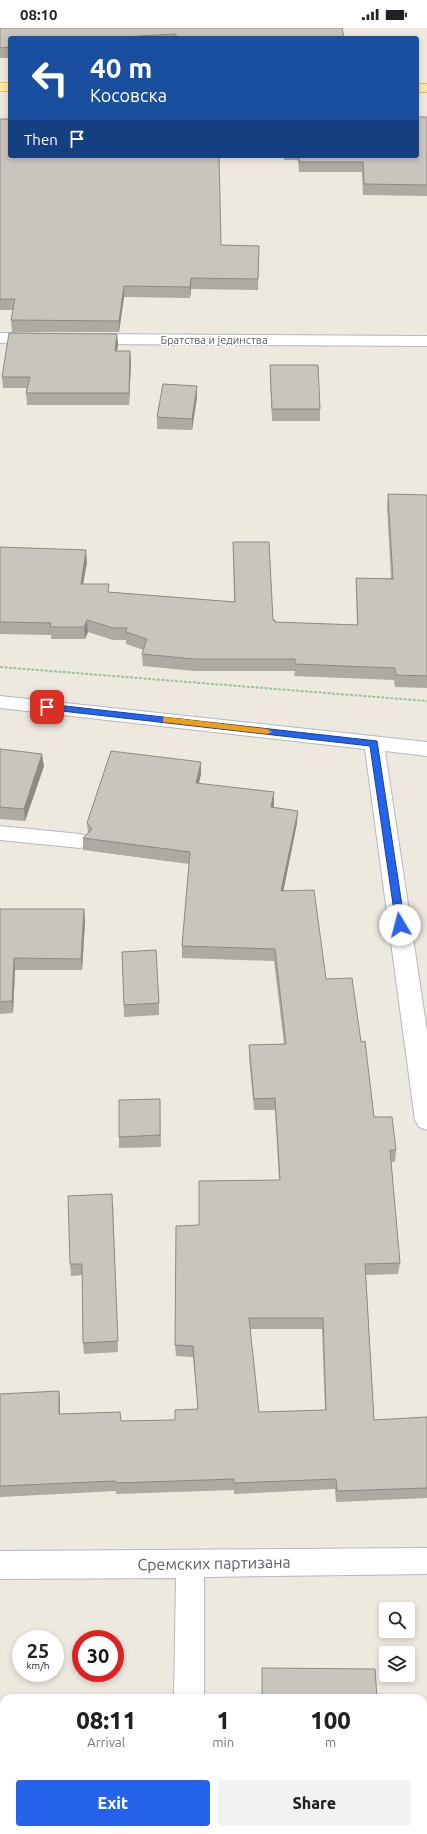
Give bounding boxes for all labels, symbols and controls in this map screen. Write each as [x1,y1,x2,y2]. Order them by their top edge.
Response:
text: 08:10 [20,6,58,23]
icon: left [24,52,76,104]
text: 40 m [90,52,152,83]
text: Косовска [90,85,167,105]
icon: arrive [66,128,88,150]
text: Then [24,131,58,148]
street label: Братства и јединства [160,334,268,346]
pin [30,690,64,724]
icon: arrive [36,696,58,718]
position arrow [379,904,421,946]
street label: Сремских партизана [137,1553,291,1573]
map controls [379,1602,415,1682]
button: search [379,1602,415,1638]
speed limit sign: 30 [72,1630,124,1682]
text: 25 [27,1639,49,1662]
button: layers [379,1646,415,1682]
text: km/h [26,1660,50,1671]
text: 08:11 [76,1707,136,1734]
text: 1 [216,1707,230,1734]
text: 100 [310,1707,351,1734]
text: Arrival [87,1735,125,1749]
text: min [212,1735,234,1749]
text: m [325,1735,336,1749]
button: Exit [16,1780,210,1826]
button: Share [218,1780,411,1826]

